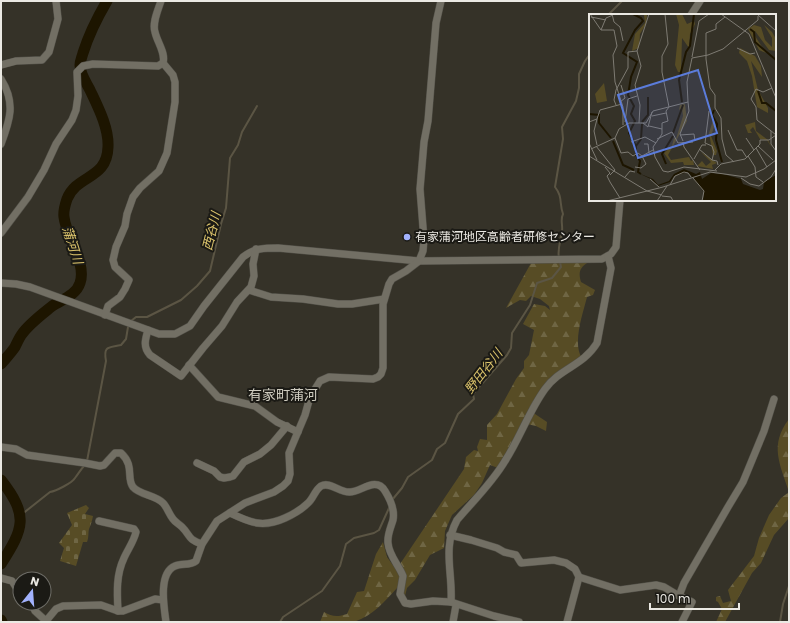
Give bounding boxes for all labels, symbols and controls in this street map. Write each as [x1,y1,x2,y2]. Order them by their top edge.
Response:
inset map [589,14,776,201]
water label: 西谷川 [198,208,226,252]
water label: 蒲河川 [57,224,88,269]
place label: 有家蒲河地区高齢者研修センター [415,228,595,245]
marker: 有家蒲河地区高齢者研修センター [402,232,412,242]
water label: 野田谷川 [460,343,508,398]
district label: 有家町蒲河 [248,385,318,405]
north arrow [12,571,52,611]
text: N [29,573,41,590]
scale bar [650,585,739,611]
text: 100 m [656,590,690,607]

